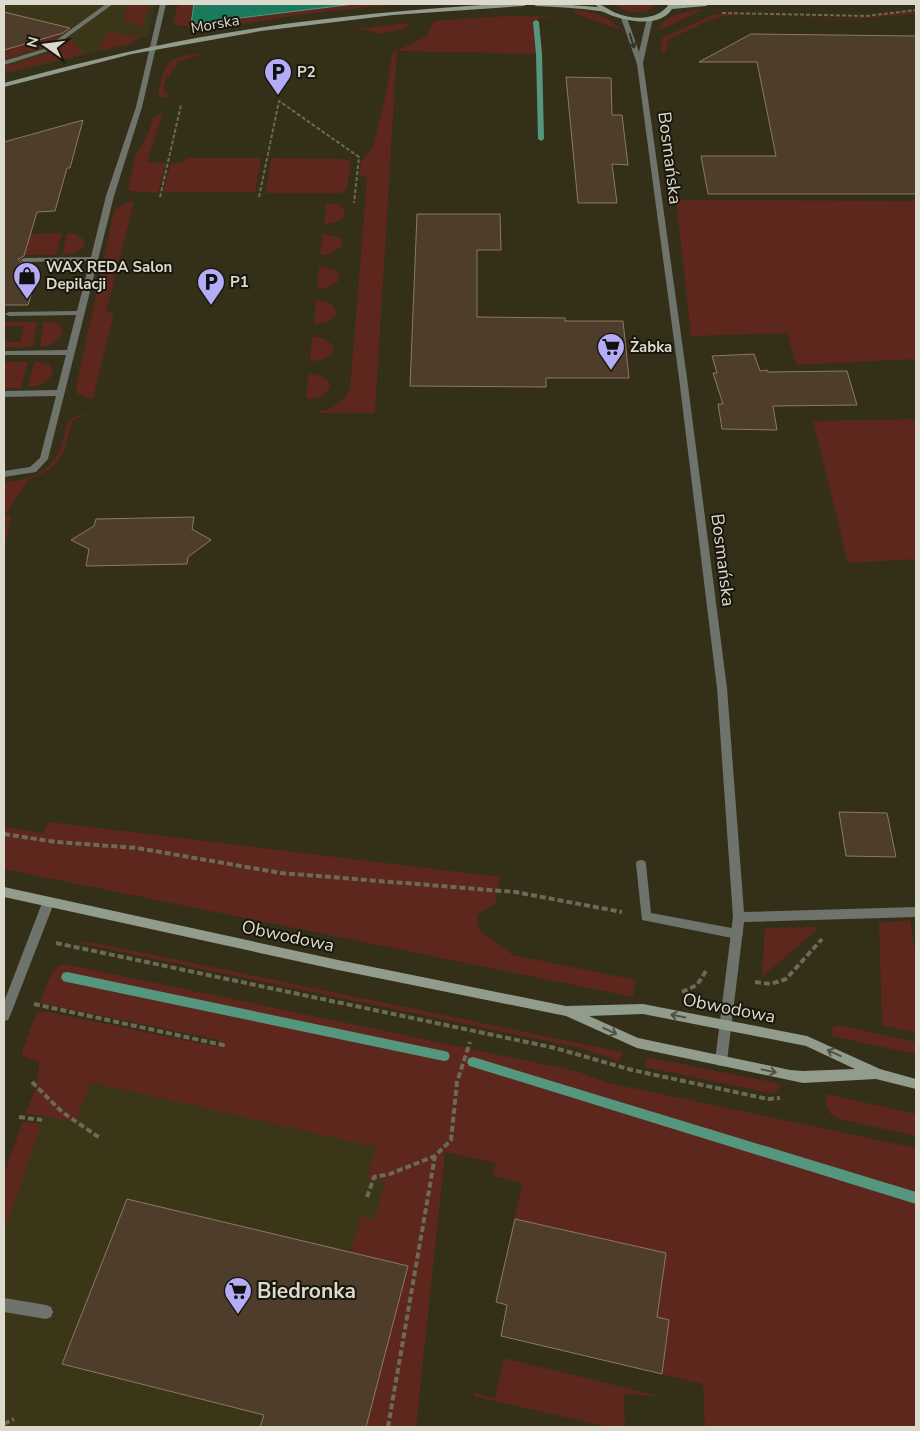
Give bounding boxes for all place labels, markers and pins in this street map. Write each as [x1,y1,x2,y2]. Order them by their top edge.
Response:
parking icon: P2 [263,57,293,96]
place label: P2 [297,62,316,82]
place label: WAX REDA Salon Depilacji [46,257,172,294]
shop icon: WAX REDA Salon Depilacji [12,261,42,300]
parking icon: P1 [196,267,226,306]
place label: P1 [230,272,249,292]
supermarket icon: Żabka [596,332,626,371]
place label: Żabka [630,337,672,357]
supermarket icon: Biedronka [223,1276,253,1315]
place label: Biedronka [257,1277,356,1305]

